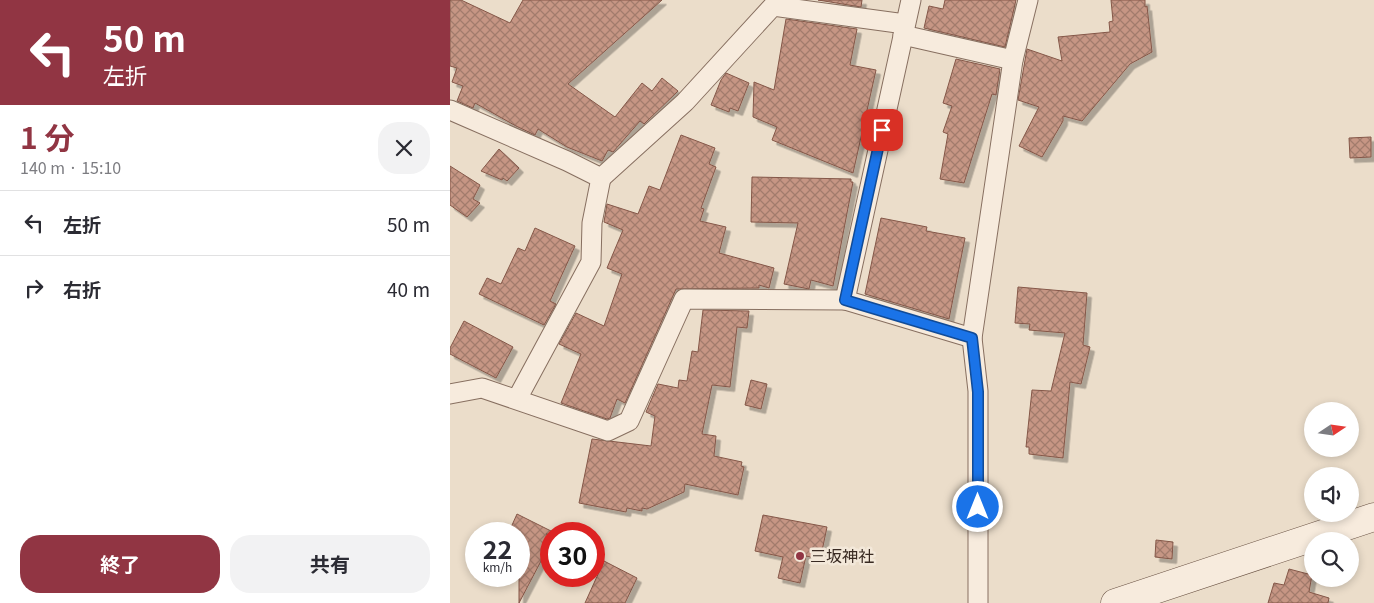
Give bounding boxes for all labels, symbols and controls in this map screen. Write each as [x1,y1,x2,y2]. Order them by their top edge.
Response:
text: 50 m [103,11,186,62]
icon: left [20,20,85,85]
text: 左折 [103,58,147,90]
pin [861,109,903,151]
text: 1 分 [20,114,75,158]
icon: arrive [868,116,896,144]
button: close [378,122,430,174]
text: 140 m · 15:10 [20,155,121,179]
icon: left [20,209,48,237]
text: 左折 [63,210,101,237]
text: 50 m [387,210,430,237]
icon: right [20,274,48,302]
text: 右折 [63,275,101,302]
text: 40 m [387,275,430,302]
north arrow [1304,402,1359,458]
map controls [1304,402,1359,587]
button: sound [1304,467,1359,522]
position arrow [951,480,1003,532]
speed limit sign: 30 [540,522,605,587]
text: 22 [483,530,512,566]
button: search [1304,532,1359,587]
button: 終了 [20,535,220,593]
button: 共有 [230,535,430,593]
place label: 三坂神社 [810,543,874,567]
marker: 三坂神社 [794,550,806,562]
text: km/h [483,558,512,575]

